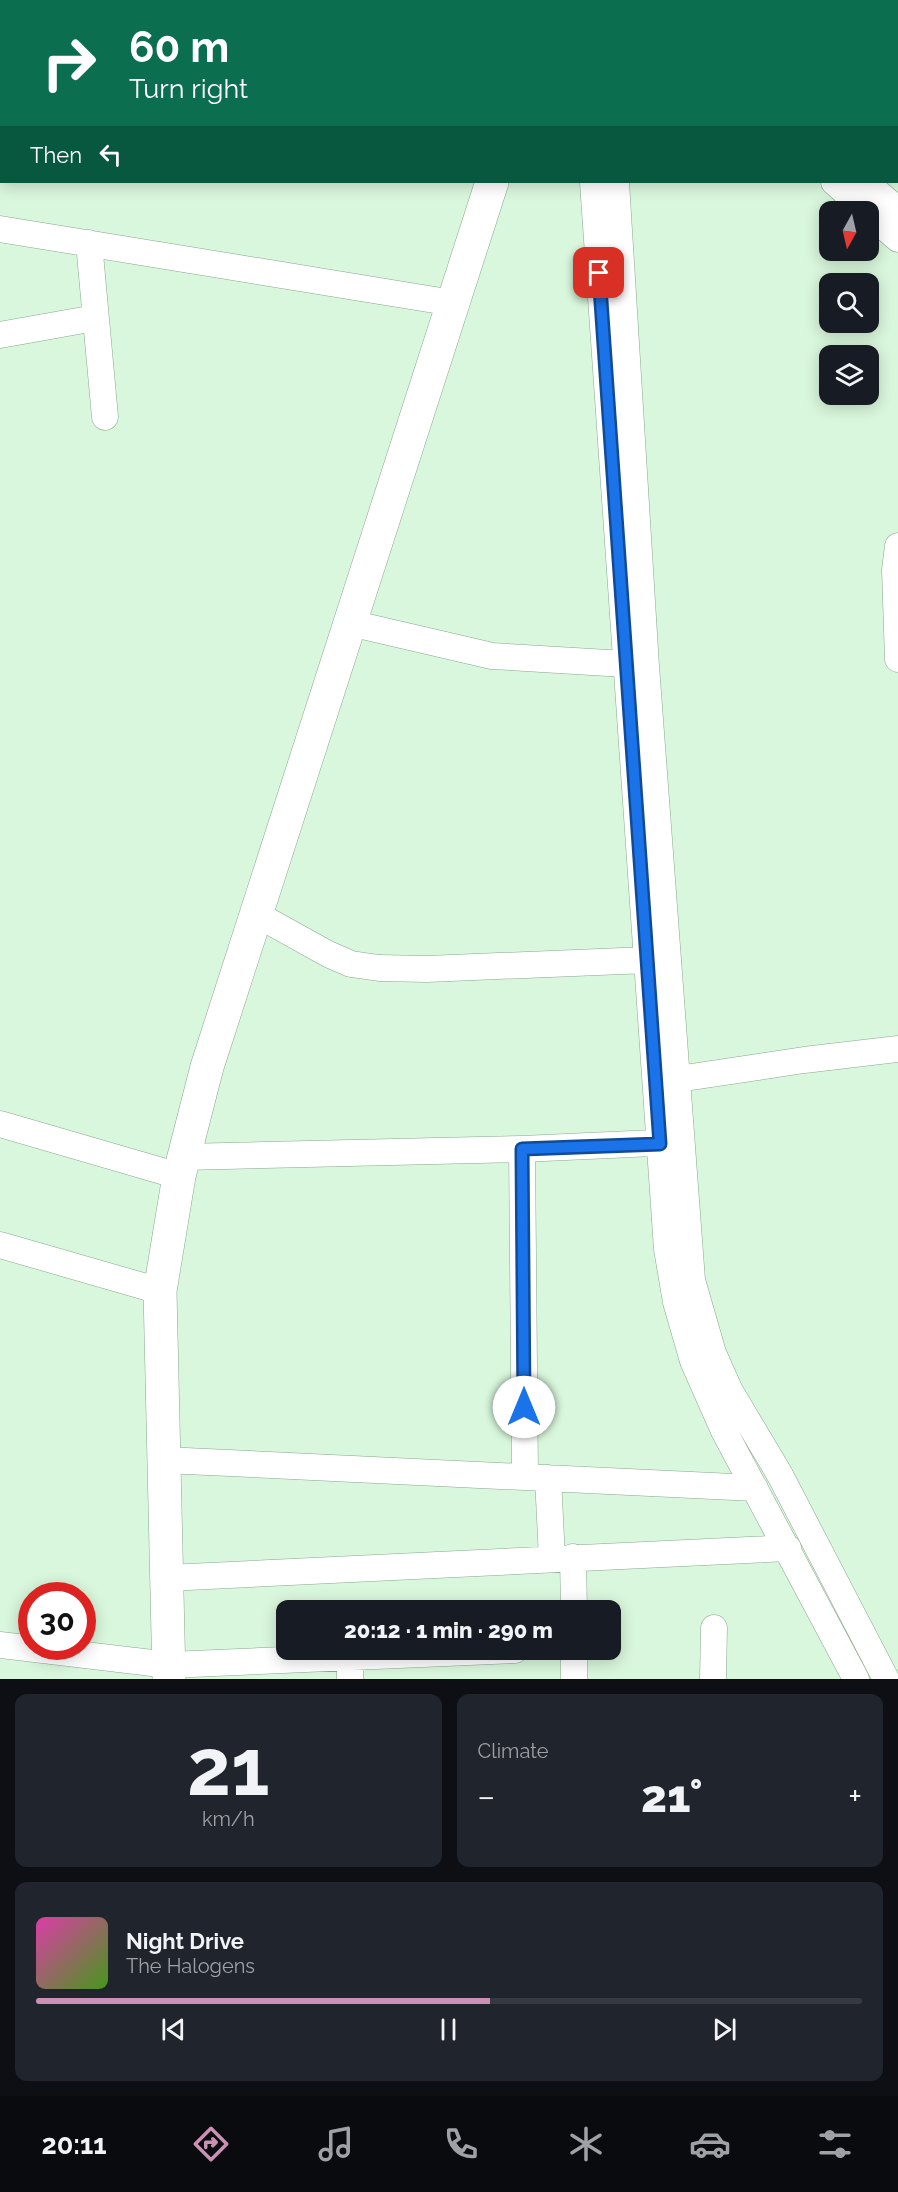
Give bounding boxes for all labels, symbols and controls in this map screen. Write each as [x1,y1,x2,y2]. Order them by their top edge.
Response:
text: 60 m [129,23,229,72]
icon: right [30,24,108,102]
text: Turn right [129,73,248,104]
icon: left [94,138,127,171]
text: Then [30,142,82,168]
north arrow [819,201,879,261]
map controls [819,201,879,405]
pin [573,247,624,298]
icon: arrive [582,256,615,289]
button: search [819,273,879,333]
button: layers [819,345,879,405]
position arrow [492,1375,556,1439]
speed limit sign: 30 [18,1582,96,1660]
text: 20:12 · 1 min · 290 m [344,1617,553,1643]
text: 21 [187,1722,270,1813]
text: Climate [478,1739,549,1763]
text: 21° [641,1770,703,1823]
text: − [478,1777,495,1816]
text: + [848,1777,862,1816]
text: km/h [202,1807,255,1831]
text: Night Drive [126,1928,244,1954]
text: The Halogens [126,1954,255,1978]
icon: previous [157,2013,190,2046]
icon: pause [432,2013,465,2046]
icon: next [708,2013,741,2046]
icon: directions [190,2123,232,2165]
icon: music [315,2123,357,2165]
icon: phone [440,2123,482,2165]
icon: climate [565,2123,607,2165]
icon: car [689,2123,731,2165]
icon: filters [814,2123,856,2165]
text: 20:11 [41,2129,107,2160]

